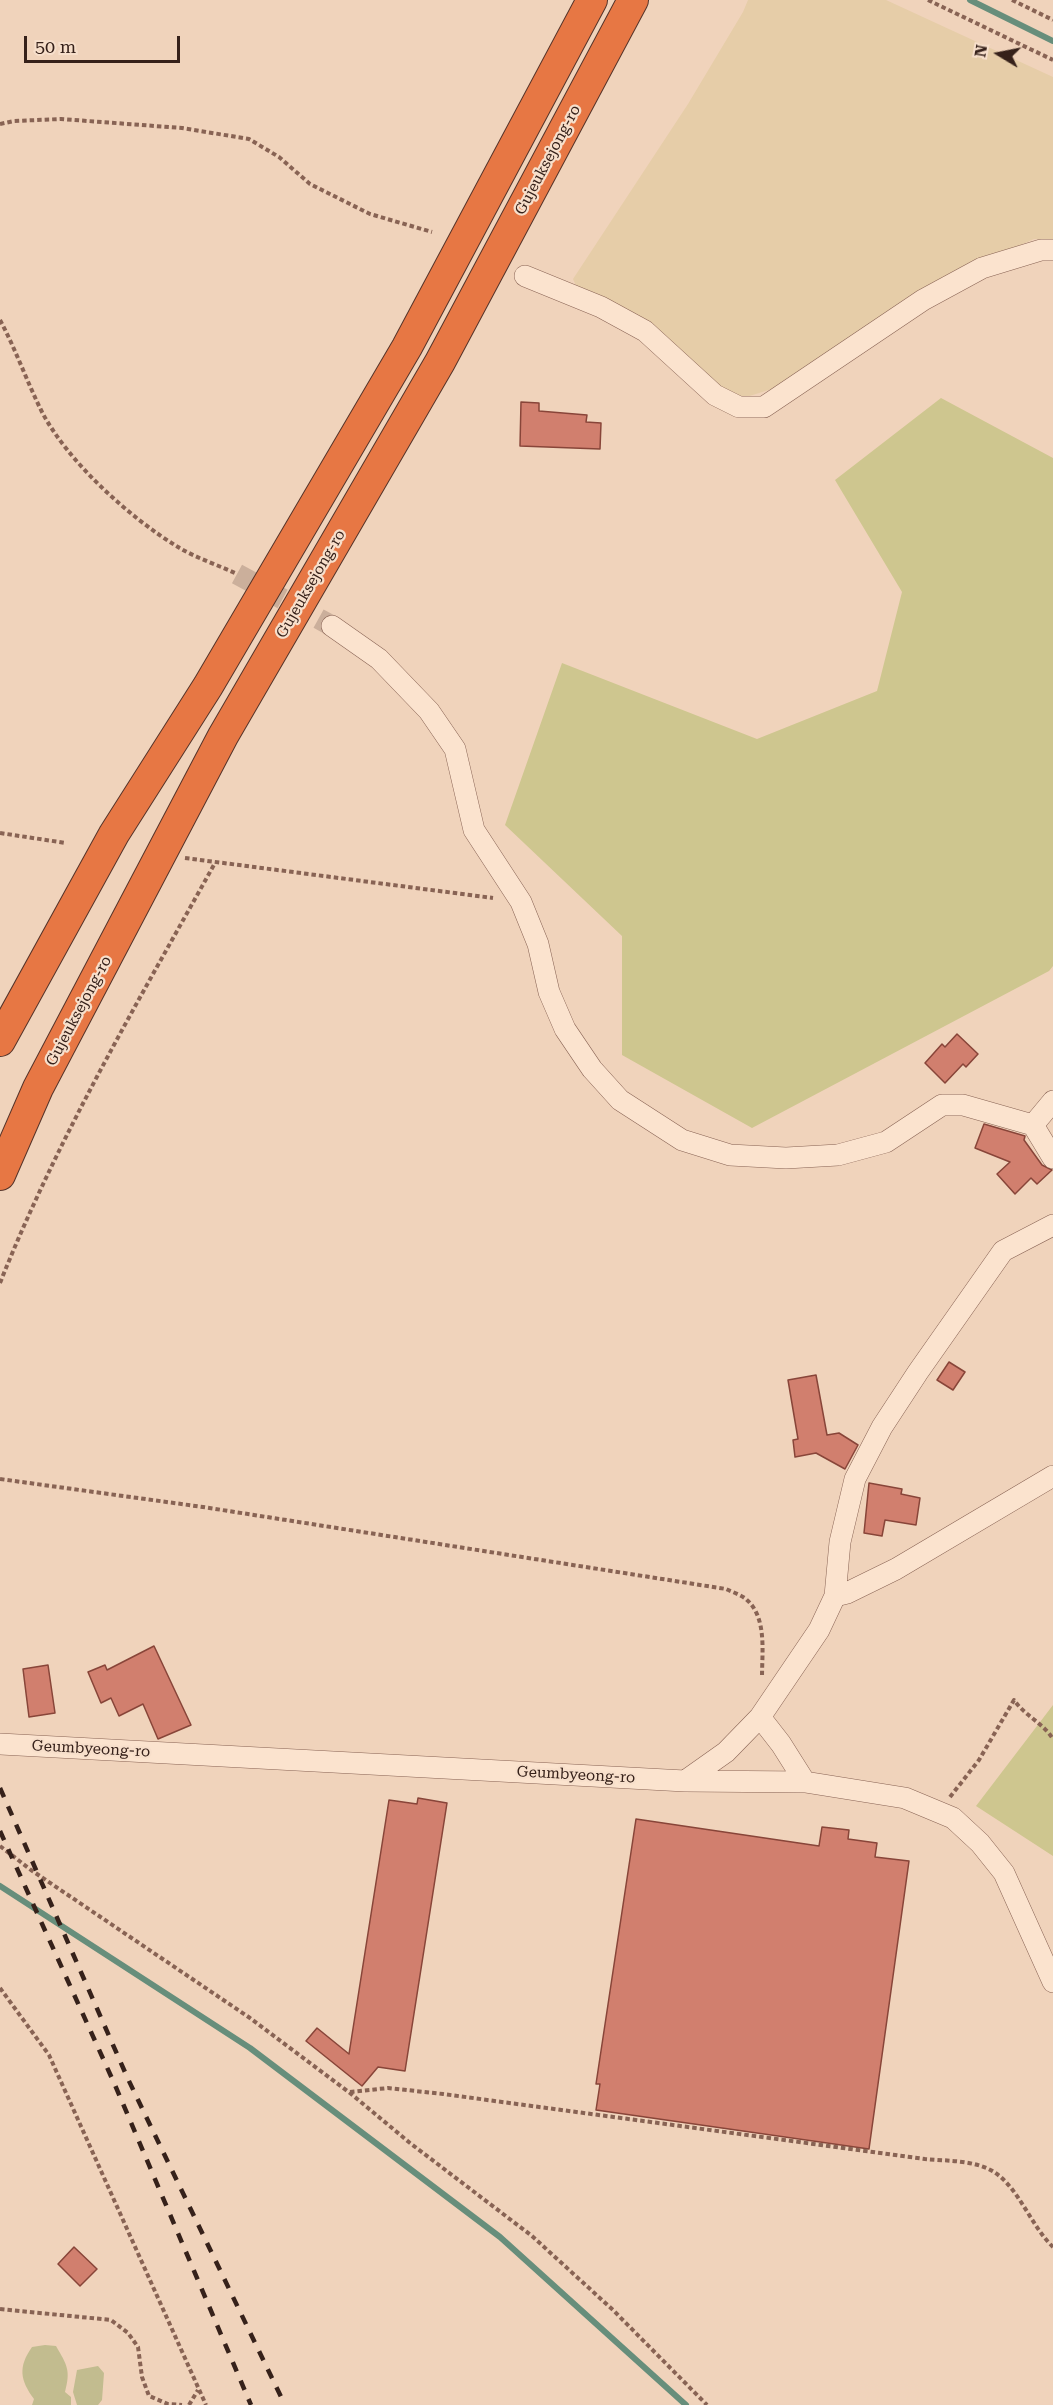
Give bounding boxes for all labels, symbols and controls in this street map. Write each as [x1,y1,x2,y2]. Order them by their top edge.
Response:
scale bar [27,24,183,62]
north arrow [969,24,1029,84]
text: 50 m [35,36,76,57]
text: N [970,43,991,59]
street label: Gujeuksejong-ro [511,102,585,218]
street label: Gujeuksejong-ro [273,527,349,641]
street label: Gujeuksejong-ro [42,953,116,1069]
street label: Geumbyeong-ro [31,1737,151,1761]
street label: Geumbyeong-ro [516,1763,636,1787]

